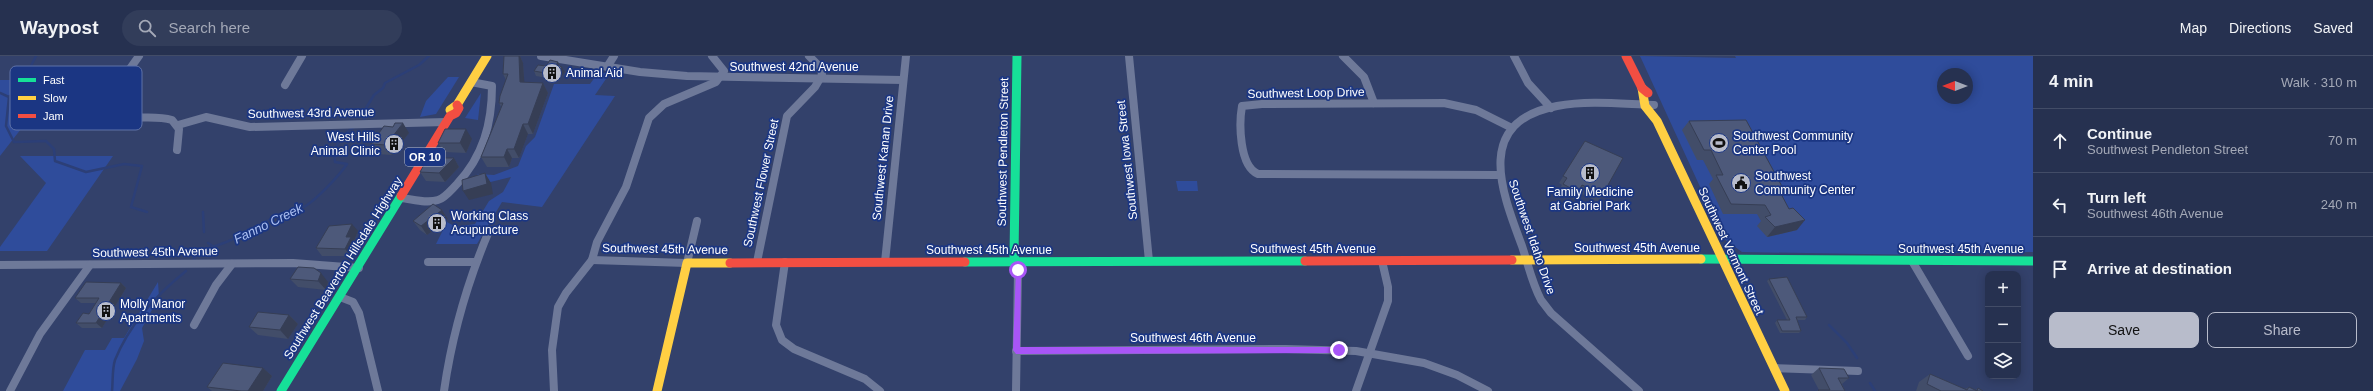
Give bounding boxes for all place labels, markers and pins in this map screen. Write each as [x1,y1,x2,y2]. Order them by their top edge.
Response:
building icon: Animal Aid [541,62,563,84]
place label: Animal Aid [566,66,623,80]
place label: Southwest Community Center Pool [1733,129,1853,157]
place label: West Hills Animal Clinic [311,130,380,158]
sports icon: Southwest Community Center Pool [1708,132,1730,154]
building icon: West Hills Animal Clinic [383,133,405,155]
building icon: Family Medicine at Gabriel Park [1579,162,1601,184]
place label: Southwest Community Center [1755,169,1855,197]
public building icon: Southwest Community Center [1730,172,1752,194]
place label: Family Medicine at Gabriel Park [1547,185,1634,213]
place label: Working Class Acupuncture [451,209,528,237]
building icon: Working Class Acupuncture [426,212,448,234]
place label: Molly Manor Apartments [120,297,185,325]
building icon: Molly Manor Apartments [95,300,117,322]

